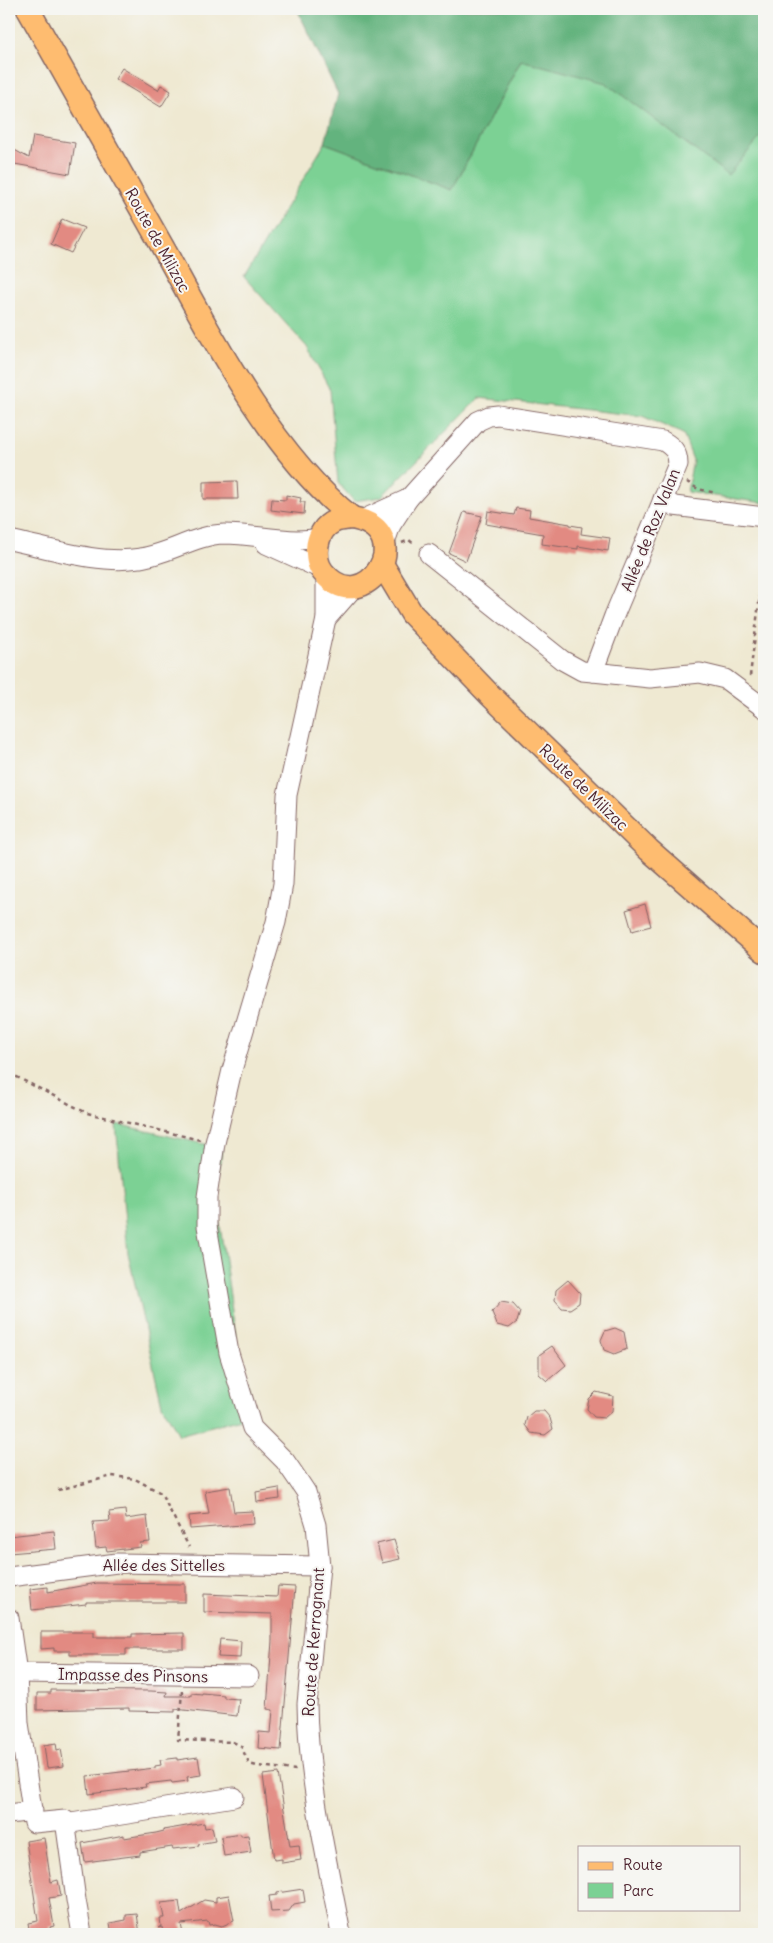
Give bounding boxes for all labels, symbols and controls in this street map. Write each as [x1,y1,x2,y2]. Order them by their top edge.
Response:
street label: Route de Milizac [121,184,195,296]
street label: Allée de Roz Valan [616,465,684,595]
street label: Route de Milizac [535,739,633,835]
street label: Allée des Sittelles [103,1555,225,1575]
street label: Route de Kerrognant [298,1566,328,1717]
street label: Impasse des Pinsons [58,1664,208,1686]
legend [578,1846,740,1910]
text: Route [623,1855,663,1874]
text: Parc [623,1881,654,1900]

